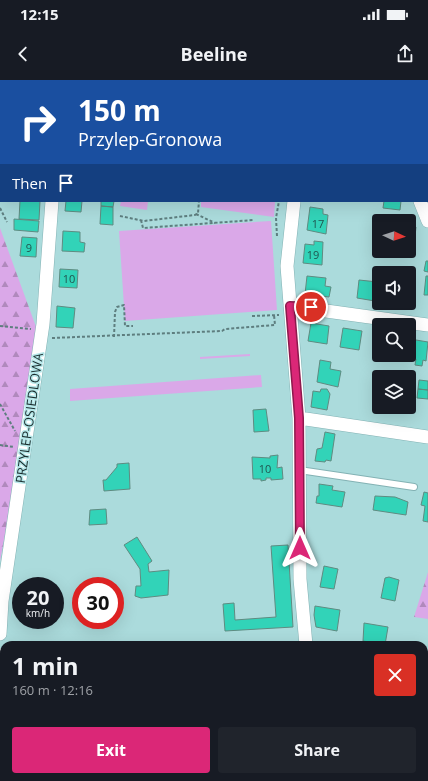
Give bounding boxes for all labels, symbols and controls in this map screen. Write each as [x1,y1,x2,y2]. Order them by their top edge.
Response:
text: 12:15 [20,4,59,24]
text: Beeline [181,42,247,66]
icon: back [12,43,34,65]
icon: share [394,43,416,65]
text: 150 m [78,91,161,129]
icon: right [12,96,64,148]
text: Przylep-Gronowa [78,127,222,151]
icon: arrive [55,172,77,194]
text: Then [12,173,47,193]
north arrow [372,214,416,258]
map controls [372,214,416,414]
house number: 17 [312,216,324,231]
house number: 9 [26,240,32,255]
house number: 19 [307,247,319,262]
button: sound [372,266,416,310]
house number: 10 [63,271,75,286]
pin [294,290,328,324]
icon: arrive [300,296,322,318]
button: search [372,318,416,362]
street label: PRZYLEP-OSIEDLOWA [11,351,47,484]
button: layers [372,370,416,414]
house number: 10 [259,461,271,476]
position arrow [279,527,321,569]
speed limit sign: 30 [72,577,124,629]
text: 20 [27,584,49,611]
text: km/h [26,606,50,620]
text: 1 min [12,649,79,682]
button: close [374,654,416,696]
text: 160 m · 12:16 [12,681,93,699]
button: Exit [12,727,210,773]
button: Share [218,727,416,773]

